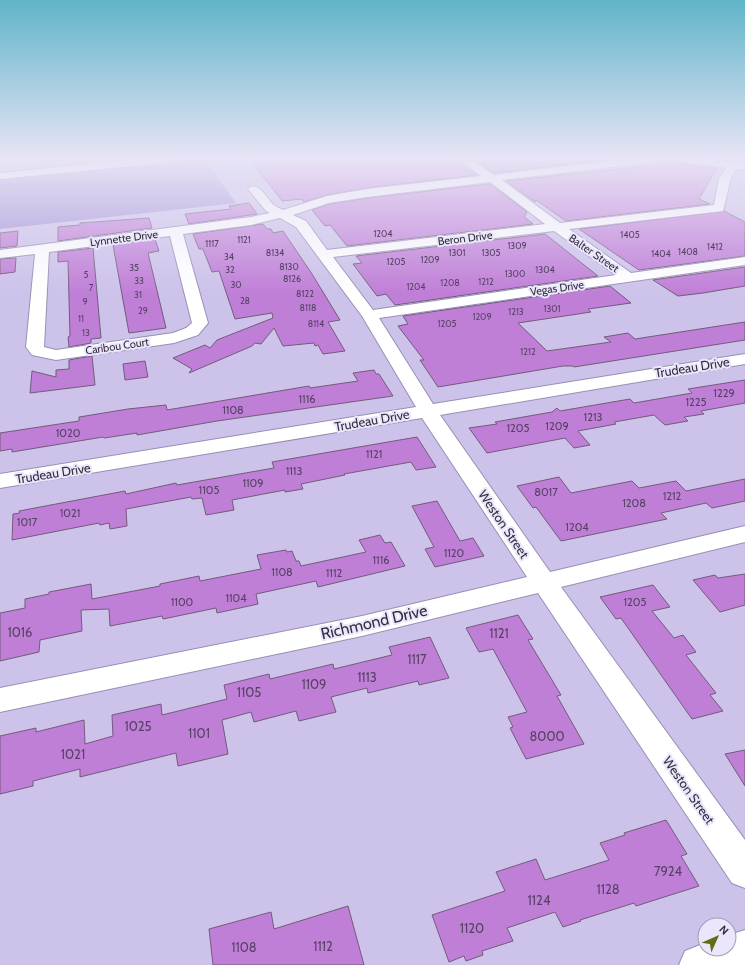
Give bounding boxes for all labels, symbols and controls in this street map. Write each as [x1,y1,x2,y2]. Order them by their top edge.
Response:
street label: Lynnette Drive [89,227,159,249]
house number: 1204 [373,228,393,239]
street label: Beron Drive [437,228,493,248]
house number: 1405 [620,229,640,240]
street label: Balter Street [566,231,622,276]
house number: 1121 [237,234,251,245]
house number: 1117 [205,238,219,249]
house number: 1309 [507,240,527,251]
house number: 1412 [707,241,723,252]
house number: 1408 [678,246,698,257]
house number: 8134 [266,247,284,258]
house number: 1301 [448,247,466,258]
house number: 1305 [482,247,501,258]
house number: 1404 [651,248,671,259]
house number: 34 [224,251,234,262]
house number: 1209 [420,254,440,265]
house number: 1205 [387,256,406,267]
house number: 8130 [279,261,299,272]
house number: 35 [129,262,139,273]
house number: 32 [225,264,235,275]
house number: 1304 [535,264,555,275]
house number: 1300 [505,268,525,279]
house number: 5 [84,269,89,280]
house number: 8126 [283,273,301,284]
house number: 33 [134,275,144,286]
house number: 1212 [478,276,494,287]
house number: 1208 [440,277,460,288]
street label: Vegas Drive [529,277,585,299]
house number: 30 [230,279,242,290]
house number: 1204 [406,281,426,292]
house number: 7 [89,282,94,293]
house number: 8122 [296,288,314,299]
house number: 31 [134,289,142,300]
house number: 28 [240,295,250,306]
house number: 9 [82,296,88,307]
house number: 8118 [300,302,316,313]
house number: 1301 [543,303,561,314]
house number: 29 [138,305,148,316]
house number: 1213 [508,306,524,317]
house number: 1209 [472,311,492,322]
house number: 11 [78,313,84,324]
house number: 8114 [308,318,324,329]
house number: 1205 [438,318,457,329]
house number: 13 [82,327,90,338]
street label: Caribou Court [84,335,150,357]
house number: 1212 [520,346,536,357]
street label: Trudeau Drive [653,353,731,381]
house number: 1229 [713,386,735,400]
house number: 1116 [298,392,316,406]
house number: 1225 [685,395,707,409]
house number: 1108 [222,403,244,417]
street label: Trudeau Drive [333,405,411,434]
house number: 1213 [584,410,602,424]
house number: 1209 [545,419,569,433]
house number: 1205 [507,421,530,435]
house number: 1020 [56,426,81,440]
house number: 1121 [366,447,382,461]
street label: Trudeau Drive [14,459,92,487]
house number: 1113 [286,464,302,478]
house number: 1109 [242,476,264,490]
house number: 1105 [199,483,219,497]
house number: 8017 [534,485,558,499]
street label: Weston Street [475,487,533,562]
house number: 1212 [663,489,682,503]
house number: 1208 [622,496,646,510]
house number: 1021 [60,506,80,520]
house number: 1017 [17,515,38,529]
house number: 1204 [565,520,589,534]
house number: 1120 [444,546,465,560]
house number: 1116 [372,553,390,567]
house number: 1108 [271,565,293,579]
house number: 1112 [326,566,342,580]
house number: 1104 [225,591,247,605]
house number: 1100 [171,595,194,609]
house number: 1205 [624,595,647,609]
street label: Richmond Drive [319,600,429,644]
house number: 1016 [8,624,32,640]
house number: 1121 [489,625,509,641]
house number: 1117 [407,651,427,667]
house number: 1113 [357,669,377,685]
house number: 1109 [302,676,326,692]
house number: 1105 [237,684,261,700]
house number: 1025 [124,718,152,734]
house number: 1101 [188,725,210,741]
house number: 8000 [529,728,565,744]
house number: 1021 [61,746,85,762]
street label: Weston Street [660,753,719,827]
house number: 7924 [654,863,683,879]
house number: 1128 [596,881,620,897]
house number: 1124 [528,892,551,908]
north arrow [697,917,737,957]
house number: 1120 [460,920,484,936]
text: N [716,922,732,938]
house number: 1112 [313,938,333,954]
house number: 1108 [231,939,257,955]

